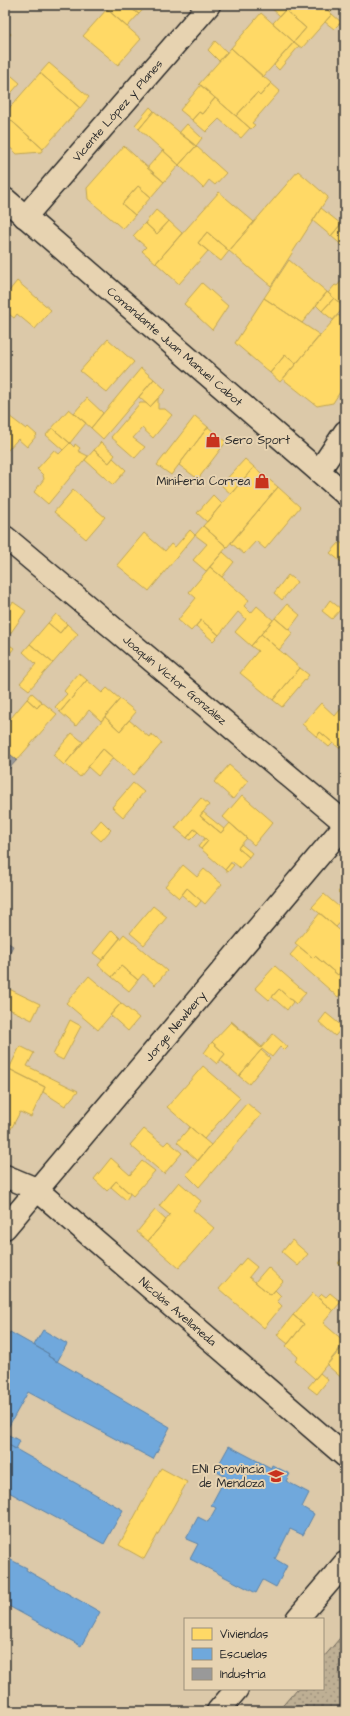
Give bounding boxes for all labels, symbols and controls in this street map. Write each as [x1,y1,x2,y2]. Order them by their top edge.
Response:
street label: Vicente López y Planes [69,56,167,166]
street label: Comandante Juan Manuel Cabot [103,283,246,411]
shop icon: Sero Sport [204,431,222,449]
place label: Sero Sport [225,432,290,449]
shop icon: Miniferia Correa [253,472,271,490]
place label: Miniferia Correa [156,473,250,490]
street label: Joaquín Víctor González [119,631,230,729]
street label: Jorge Newbery [141,987,211,1065]
street label: Nicolás Avellaneda [135,1274,220,1350]
place label: ENI Provincia de Mendoza [192,1461,264,1492]
school or university icon: ENI Provincia de Mendoza [267,1467,285,1485]
legend [184,1618,324,1690]
text: Viviendas [220,1626,268,1643]
text: Escuelas [220,1646,267,1663]
text: Industria [220,1666,265,1683]

